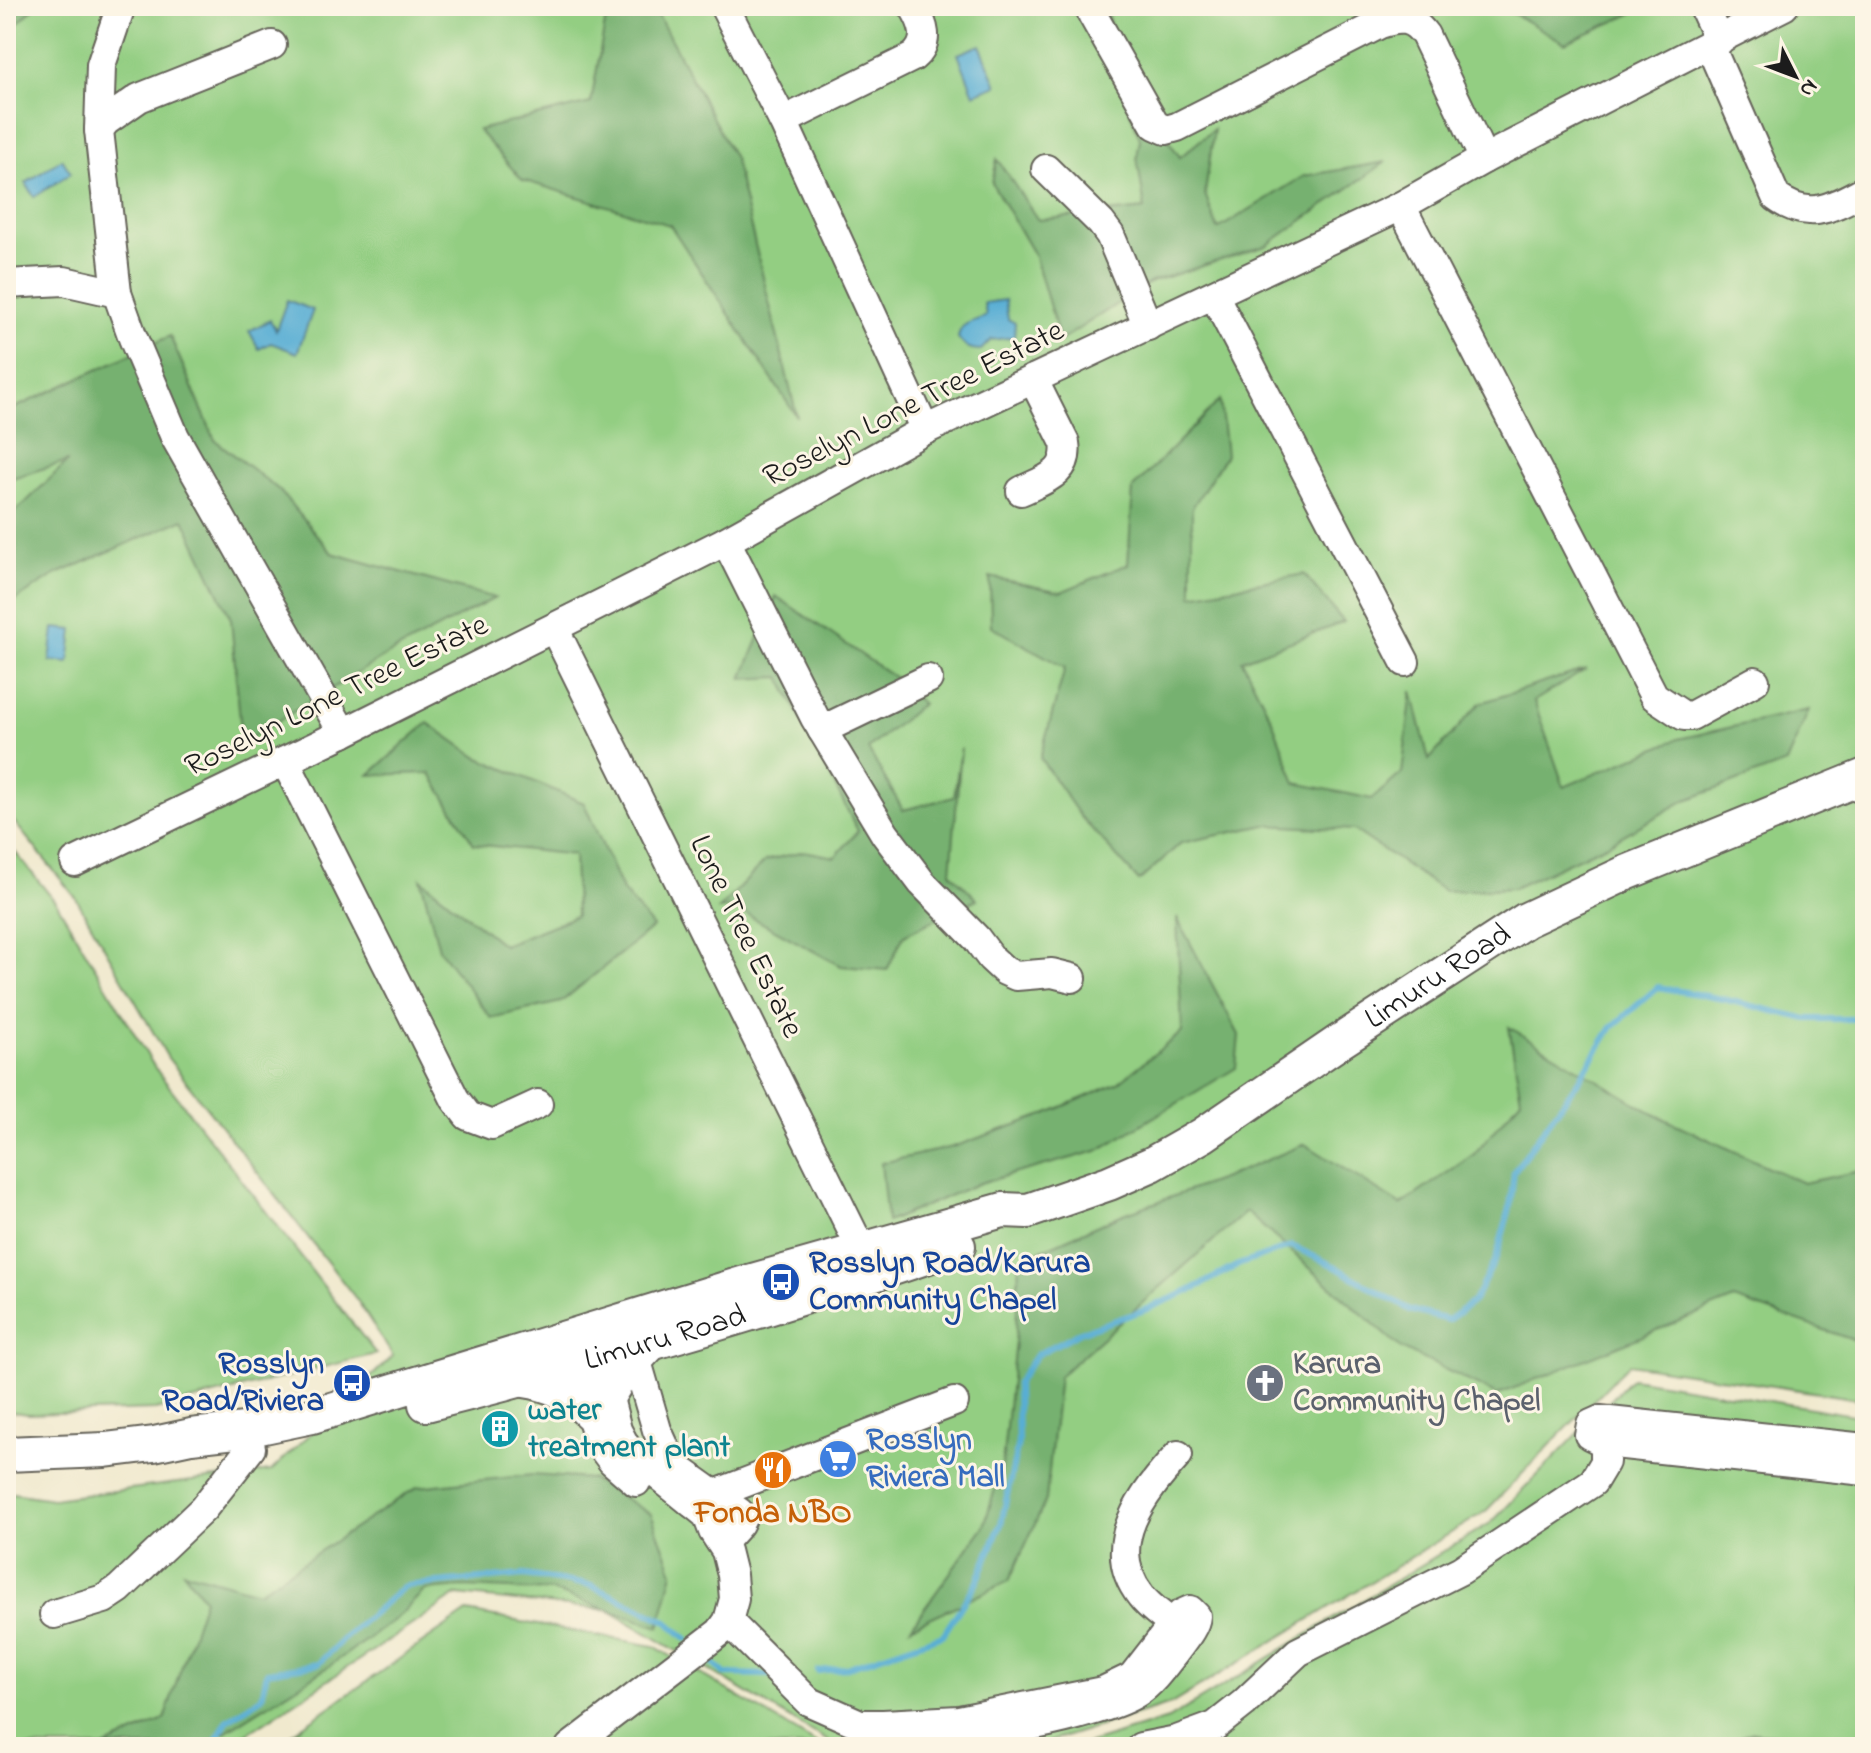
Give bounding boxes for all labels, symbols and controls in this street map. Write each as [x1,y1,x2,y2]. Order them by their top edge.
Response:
north arrow [1755,36,1835,116]
text: N [1791,71,1824,104]
street label: Roselyn Lone Tree Estate [755,308,1073,501]
street label: Roselyn Lone Tree Estate [177,603,497,791]
street label: Lone Tree Estate [676,828,815,1047]
street label: Limuru Road [1356,912,1521,1042]
place label: Rosslyn Road/Karura Community Chapel [809,1241,1091,1326]
bus stop icon: Rosslyn Road/Karura Community Chapel [760,1261,802,1303]
street label: Limuru Road [579,1293,752,1384]
place label: Rosslyn Road/Riviera [161,1342,324,1426]
place label: Karura Community Chapel [1293,1342,1540,1427]
bus stop icon: Rosslyn Road/Riviera [331,1362,373,1404]
church icon: Karura Community Chapel [1244,1362,1286,1404]
place label: water treatment plant [527,1388,731,1472]
building icon: water treatment plant [479,1408,521,1450]
place label: Rosslyn Riviera Mall [866,1418,1005,1502]
supermarket icon: Rosslyn Riviera Mall [817,1438,859,1480]
restaurant icon: Fonda NBO [752,1449,794,1491]
place label: Fonda NBO [692,1491,852,1538]

